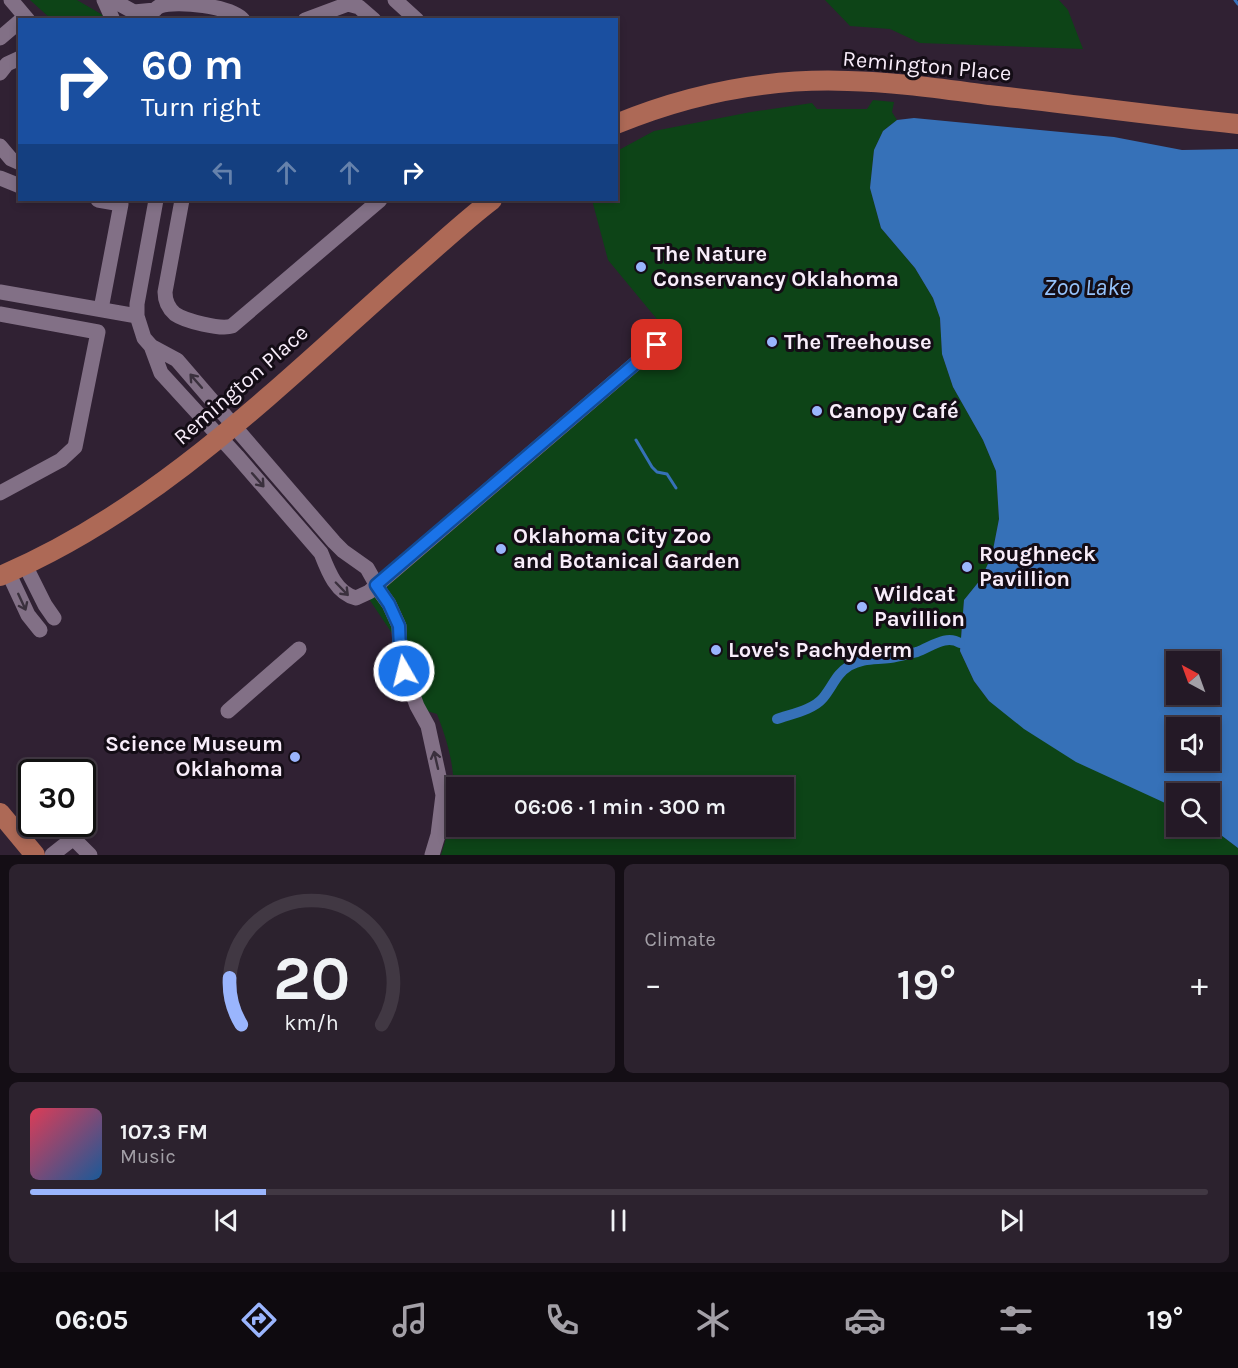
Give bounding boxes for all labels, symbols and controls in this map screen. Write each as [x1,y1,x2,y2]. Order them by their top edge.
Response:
text: 60 m [141,40,244,90]
icon: right [42,42,120,120]
street label: Remington Place [841,46,1013,86]
text: Turn right [141,91,261,123]
icon: left [207,156,240,189]
icon: ahead [270,156,303,189]
icon: ahead [333,156,366,189]
icon: right [396,156,429,189]
place label: The Nature Conservancy Oklahoma [653,241,899,292]
marker: The Nature Conservancy Oklahoma [634,260,648,274]
water label: Zoo Lake [1043,273,1131,301]
pin [631,319,682,370]
street label: Remington Place [169,320,313,450]
icon: arrive [640,328,673,361]
place label: The Treehouse [784,329,932,355]
marker: The Treehouse [765,335,779,349]
one-way arrow [189,374,203,389]
place label: Canopy Café [829,398,959,424]
marker: Canopy Café [810,404,824,418]
one-way arrow [252,472,265,488]
place label: Oklahoma City Zoo and Botanical Garden [513,523,740,574]
place label: Roughneck Pavillion [979,541,1096,592]
marker: Oklahoma City Zoo and Botanical Garden [494,542,508,556]
marker: Roughneck Pavillion [960,560,974,574]
one-way arrow [335,581,349,596]
place label: Wildcat Pavillion [874,581,965,632]
one-way arrow [17,593,29,611]
marker: Wildcat Pavillion [855,600,869,614]
place label: Love's Pachyderm [728,637,912,663]
position arrow [372,639,436,703]
marker: Love's Pachyderm [709,643,723,657]
north arrow [1166,651,1220,705]
map controls [1166,651,1220,837]
button: sound [1166,717,1220,771]
place label: Science Museum Oklahoma [105,731,283,782]
marker: Science Museum Oklahoma [288,750,302,764]
one-way arrow [430,751,442,770]
speed limit sign: 30 [18,759,96,837]
button: search [1166,783,1220,837]
text: 06:06 · 1 min · 300 m [514,794,726,820]
text: Climate [645,928,716,951]
text: 20 [273,942,350,1015]
text: 19° [896,958,956,1010]
text: − [645,965,662,1003]
text: + [1191,965,1208,1003]
text: km/h [285,1011,339,1036]
text: 107.3 FM [120,1119,208,1145]
text: Music [120,1145,176,1168]
icon: previous [210,1204,243,1237]
icon: pause [602,1204,635,1237]
icon: next [995,1204,1028,1237]
icon: directions [238,1299,280,1341]
icon: music [389,1299,431,1341]
icon: phone [541,1299,583,1341]
icon: climate [692,1299,734,1341]
icon: car [844,1299,886,1341]
icon: filters [995,1299,1037,1341]
text: 06:05 [55,1304,128,1336]
text: 19° [1147,1304,1183,1336]

